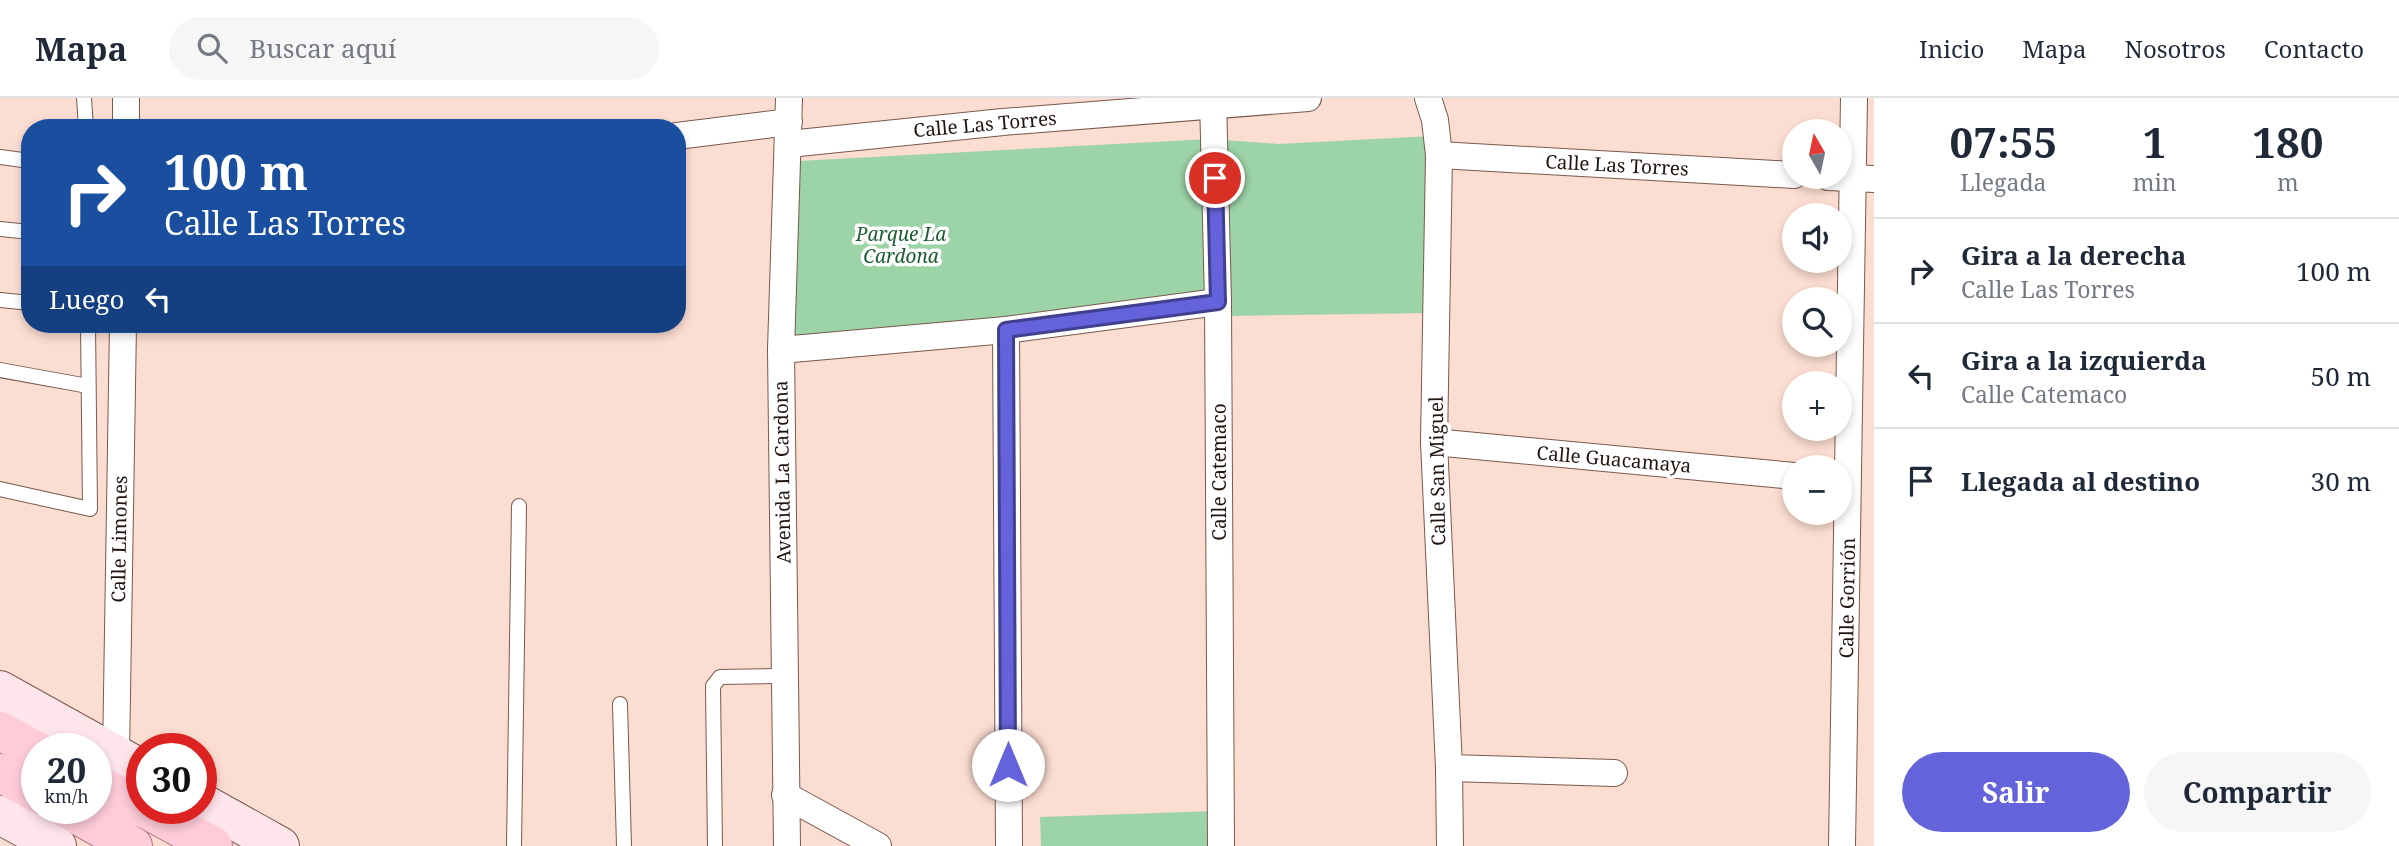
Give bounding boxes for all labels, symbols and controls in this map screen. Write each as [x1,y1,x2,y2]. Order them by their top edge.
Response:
search box [169,17,659,80]
text: Mapa [35,26,127,71]
icon: search [193,29,231,67]
text: Buscar aquí [249,30,396,66]
text: Inicio [1919,32,1984,65]
text: Mapa [2022,32,2087,65]
text: Nosotros [2125,32,2226,65]
text: Contacto [2264,32,2364,65]
street label: Calle Las Torres [912,105,1058,143]
text: 07:55 [1950,113,2057,170]
text: 1 [2143,113,2167,170]
text: 180 [2252,113,2323,170]
north arrow [1782,119,1852,189]
map controls [1782,119,1852,525]
text: 100 m [164,138,308,204]
icon: right [49,147,140,238]
pin [1185,148,1245,208]
street label: Calle Las Torres [1545,148,1689,182]
icon: arrive [1196,159,1234,197]
text: Llegada [1960,166,2046,198]
text: min [2133,166,2177,198]
text: m [2277,166,2299,198]
text: Calle Las Torres [164,201,406,244]
button: sound [1782,203,1852,273]
park label: Parque La Cardona [855,221,946,269]
text: Gira a la derecha [1961,237,2186,273]
icon: right [1902,252,1940,290]
text: 100 m [2296,253,2371,289]
text: Calle Las Torres [1961,273,2135,305]
icon: left [139,280,177,318]
text: Luego [49,281,125,317]
button: search [1782,287,1852,357]
text: Gira a la izquierda [1961,342,2207,378]
icon: left [1902,357,1940,395]
text: 50 m [2311,358,2371,394]
button: + [1782,371,1852,441]
text: Calle Catemaco [1961,378,2127,410]
street label: Avenida La Cardona [767,380,797,564]
street label: Calle San Miguel [1423,396,1451,546]
street label: Calle Catemaco [1206,403,1232,541]
street label: Calle Guacamaya [1535,439,1693,479]
button: − [1782,455,1852,525]
icon: arrive [1902,462,1940,500]
text: Llegada al destino [1961,463,2200,499]
text: 30 m [2311,463,2371,499]
street label: Calle Limones [105,475,133,603]
street label: Calle Gorrión [1833,537,1861,659]
position arrow [971,728,1045,802]
speed limit sign: 30 [126,733,217,824]
text: 20 [47,746,86,793]
button: Salir [1902,752,2130,832]
button: Compartir [2144,752,2371,832]
text: km/h [44,784,89,808]

